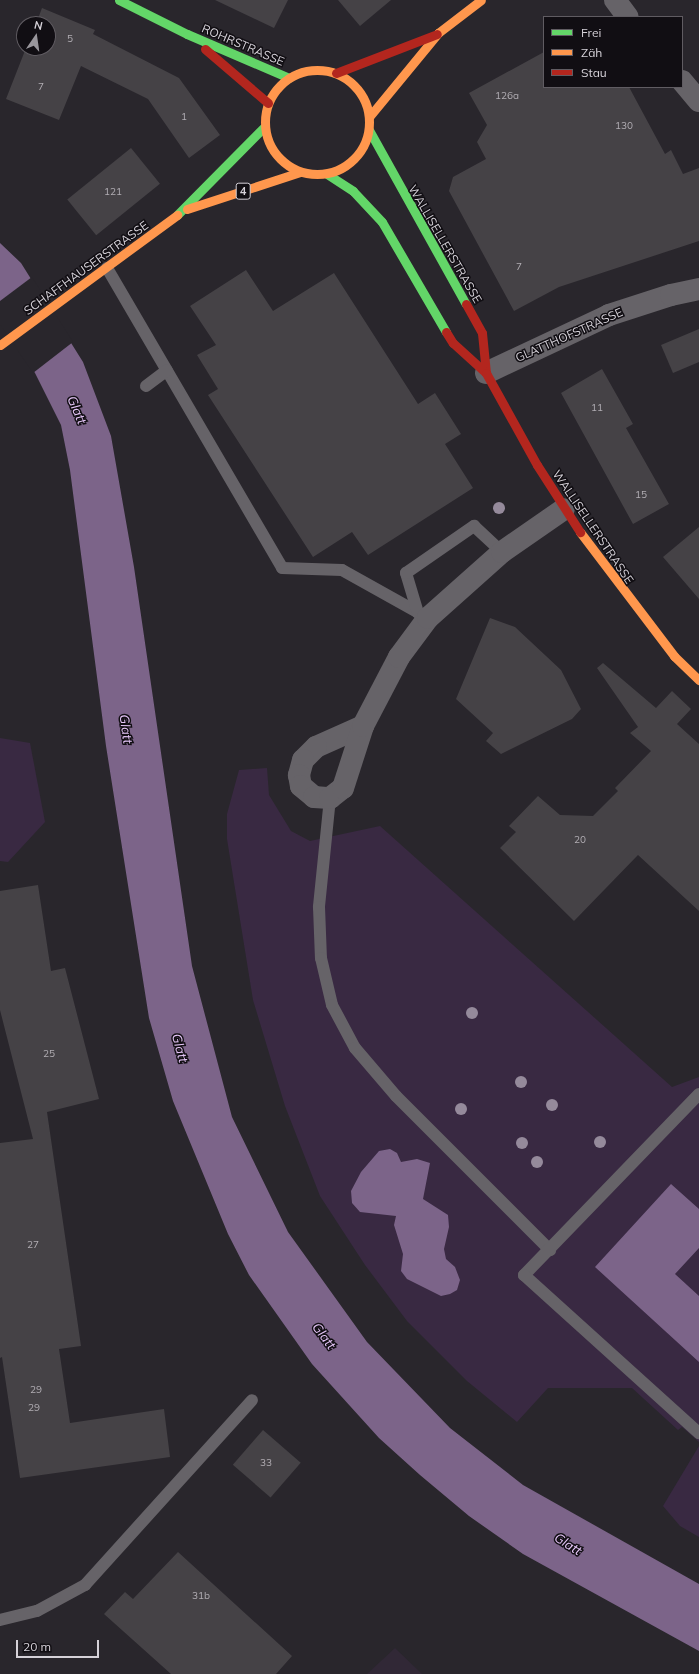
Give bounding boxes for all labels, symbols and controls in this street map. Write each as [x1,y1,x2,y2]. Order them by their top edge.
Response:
north arrow [16,16,56,56]
legend [543,16,683,88]
text: N [33,18,44,33]
street label: ROHRSTRASSE [199,21,287,69]
text: Frei [581,25,601,40]
house number: 5 [67,33,73,45]
text: Zäh [581,45,602,60]
text: Stau [581,65,607,80]
house number: 7 [38,81,44,93]
house number: 126a [495,90,519,102]
house number: 1 [181,111,187,123]
house number: 130 [615,120,633,132]
road number: 4 [235,182,251,200]
street label: WALLISELLERSTRASSE [405,182,485,306]
house number: 121 [104,186,122,198]
street label: SCHAFFHAUSERSTRASSE [21,218,151,318]
house number: 7 [516,261,522,273]
street label: GLATTHOFSTRASSE [513,305,625,365]
water label: Glatt [64,393,90,427]
house number: 11 [591,402,603,414]
street label: WALLISELLERSTRASSE [550,467,636,587]
house number: 15 [635,489,647,501]
water label: Glatt [116,713,136,745]
house number: 20 [574,834,586,846]
water label: Glatt [169,1032,191,1064]
house number: 25 [43,1048,55,1060]
house number: 27 [27,1239,39,1251]
water label: Glatt [309,1320,339,1352]
house number: 29 [30,1384,42,1396]
house number: 29 [28,1402,40,1414]
house number: 33 [260,1457,272,1469]
water label: Glatt [551,1530,585,1558]
house number: 31b [192,1590,210,1602]
scale bar [18,1632,101,1658]
text: 20 m [23,1639,51,1654]

